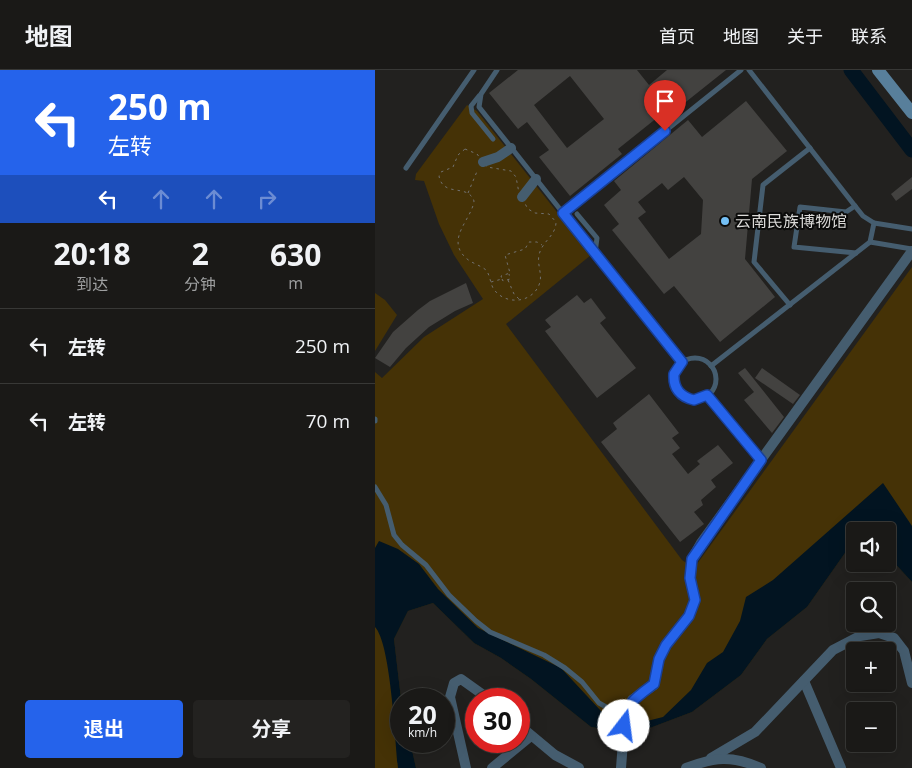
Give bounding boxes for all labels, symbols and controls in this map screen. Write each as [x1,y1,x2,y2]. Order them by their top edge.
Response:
text: 地图 [25,19,73,52]
text: 首页 [659,24,695,48]
text: 地图 [723,24,759,48]
text: 关于 [787,24,823,48]
text: 联系 [851,24,887,48]
pin [644,80,686,131]
text: 250 m [108,83,212,130]
icon: arrive [651,87,679,115]
icon: left [25,90,90,155]
text: 左转 [108,130,152,160]
icon: left [94,185,122,213]
icon: ahead [147,185,175,213]
icon: ahead [200,185,228,213]
icon: right [253,185,281,213]
place label: 云南民族博物馆 [735,210,847,232]
marker: 云南民族博物馆 [719,215,731,227]
text: 20:18 [54,233,131,274]
text: 2 [192,233,209,274]
text: 630 [270,234,321,275]
text: m [288,272,303,294]
text: 到达 [76,273,108,295]
text: 分钟 [184,273,216,295]
icon: left [25,332,53,360]
text: 250 m [295,333,350,359]
text: 左转 [68,334,106,360]
icon: left [25,407,53,435]
text: 70 m [306,408,350,434]
text: 左转 [68,409,106,435]
map controls [846,522,896,752]
button: sound [846,522,896,572]
button: search [846,582,896,632]
button: + [846,642,896,692]
speed limit sign: 30 [465,688,530,753]
text: 20 [408,697,437,731]
position arrow [597,699,649,751]
button: 退出 [25,700,183,758]
button: 分享 [193,700,350,758]
button: − [846,702,896,752]
text: km/h [408,724,437,741]

